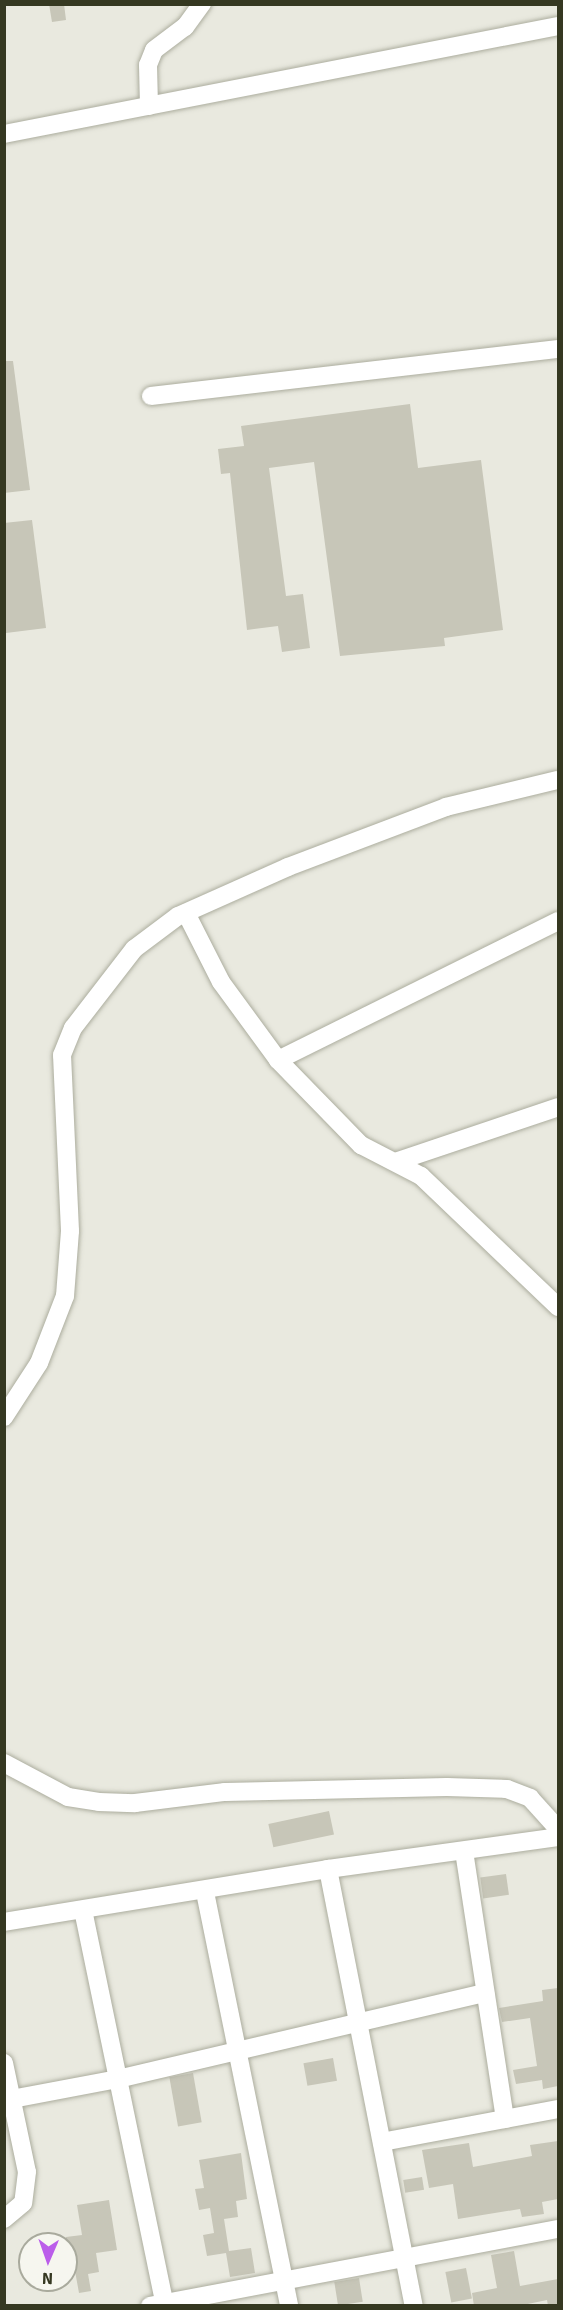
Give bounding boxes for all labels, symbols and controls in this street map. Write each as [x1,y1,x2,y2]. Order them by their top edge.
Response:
north arrow [18,2232,78,2292]
text: N [42,2268,53,2288]

